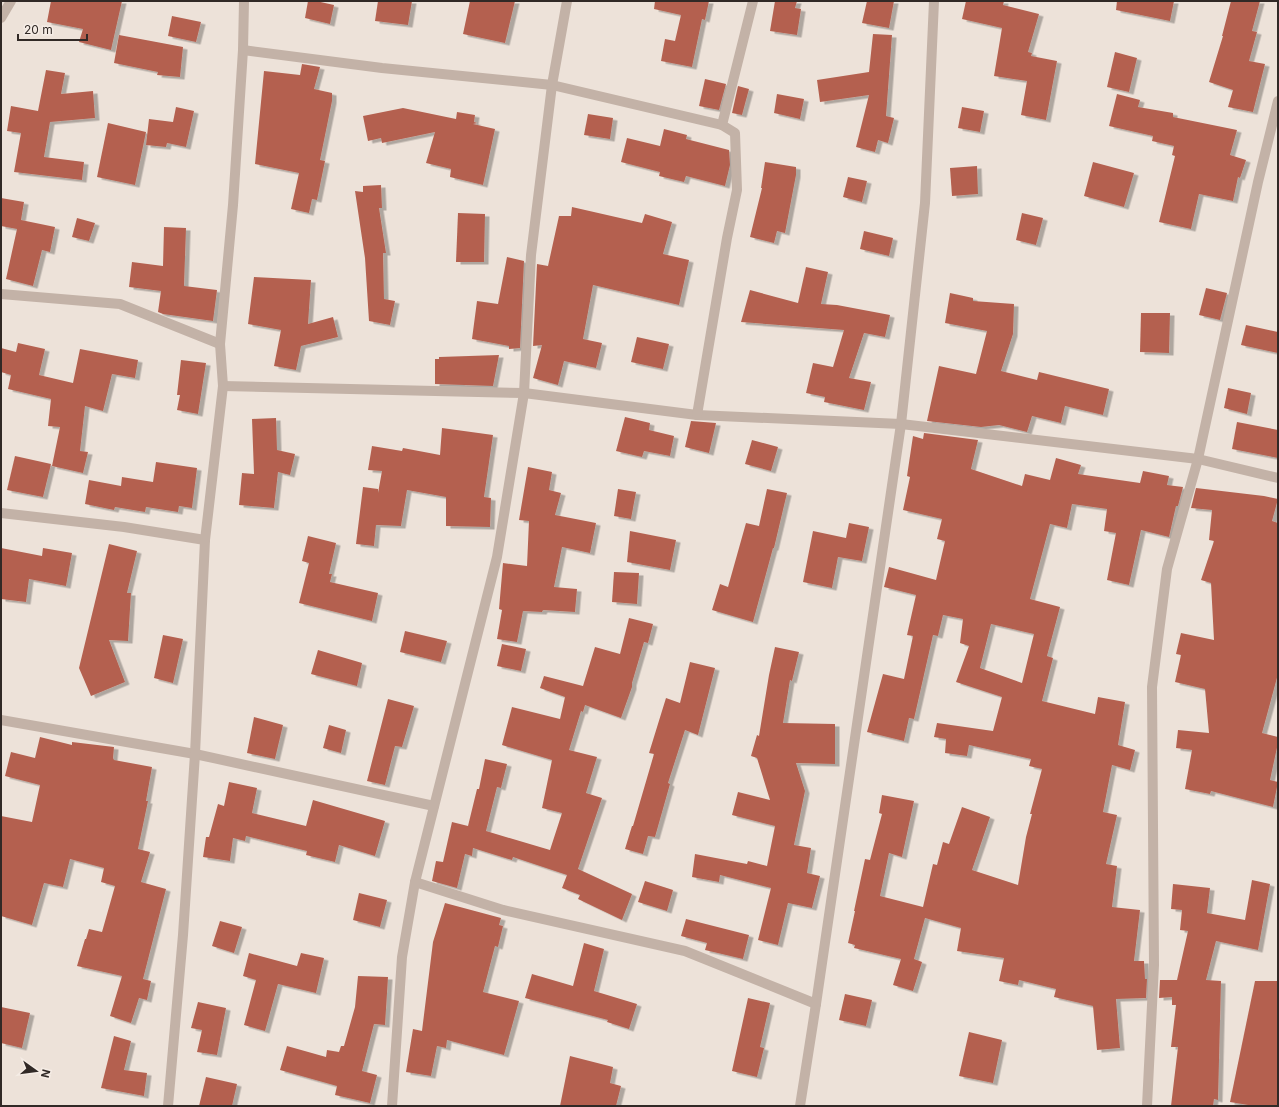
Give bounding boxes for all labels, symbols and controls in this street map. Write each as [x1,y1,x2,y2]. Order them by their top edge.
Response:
scale bar [18,16,87,42]
text: 20 m [24,22,53,37]
north arrow [16,1051,56,1091]
text: N [38,1068,54,1079]

